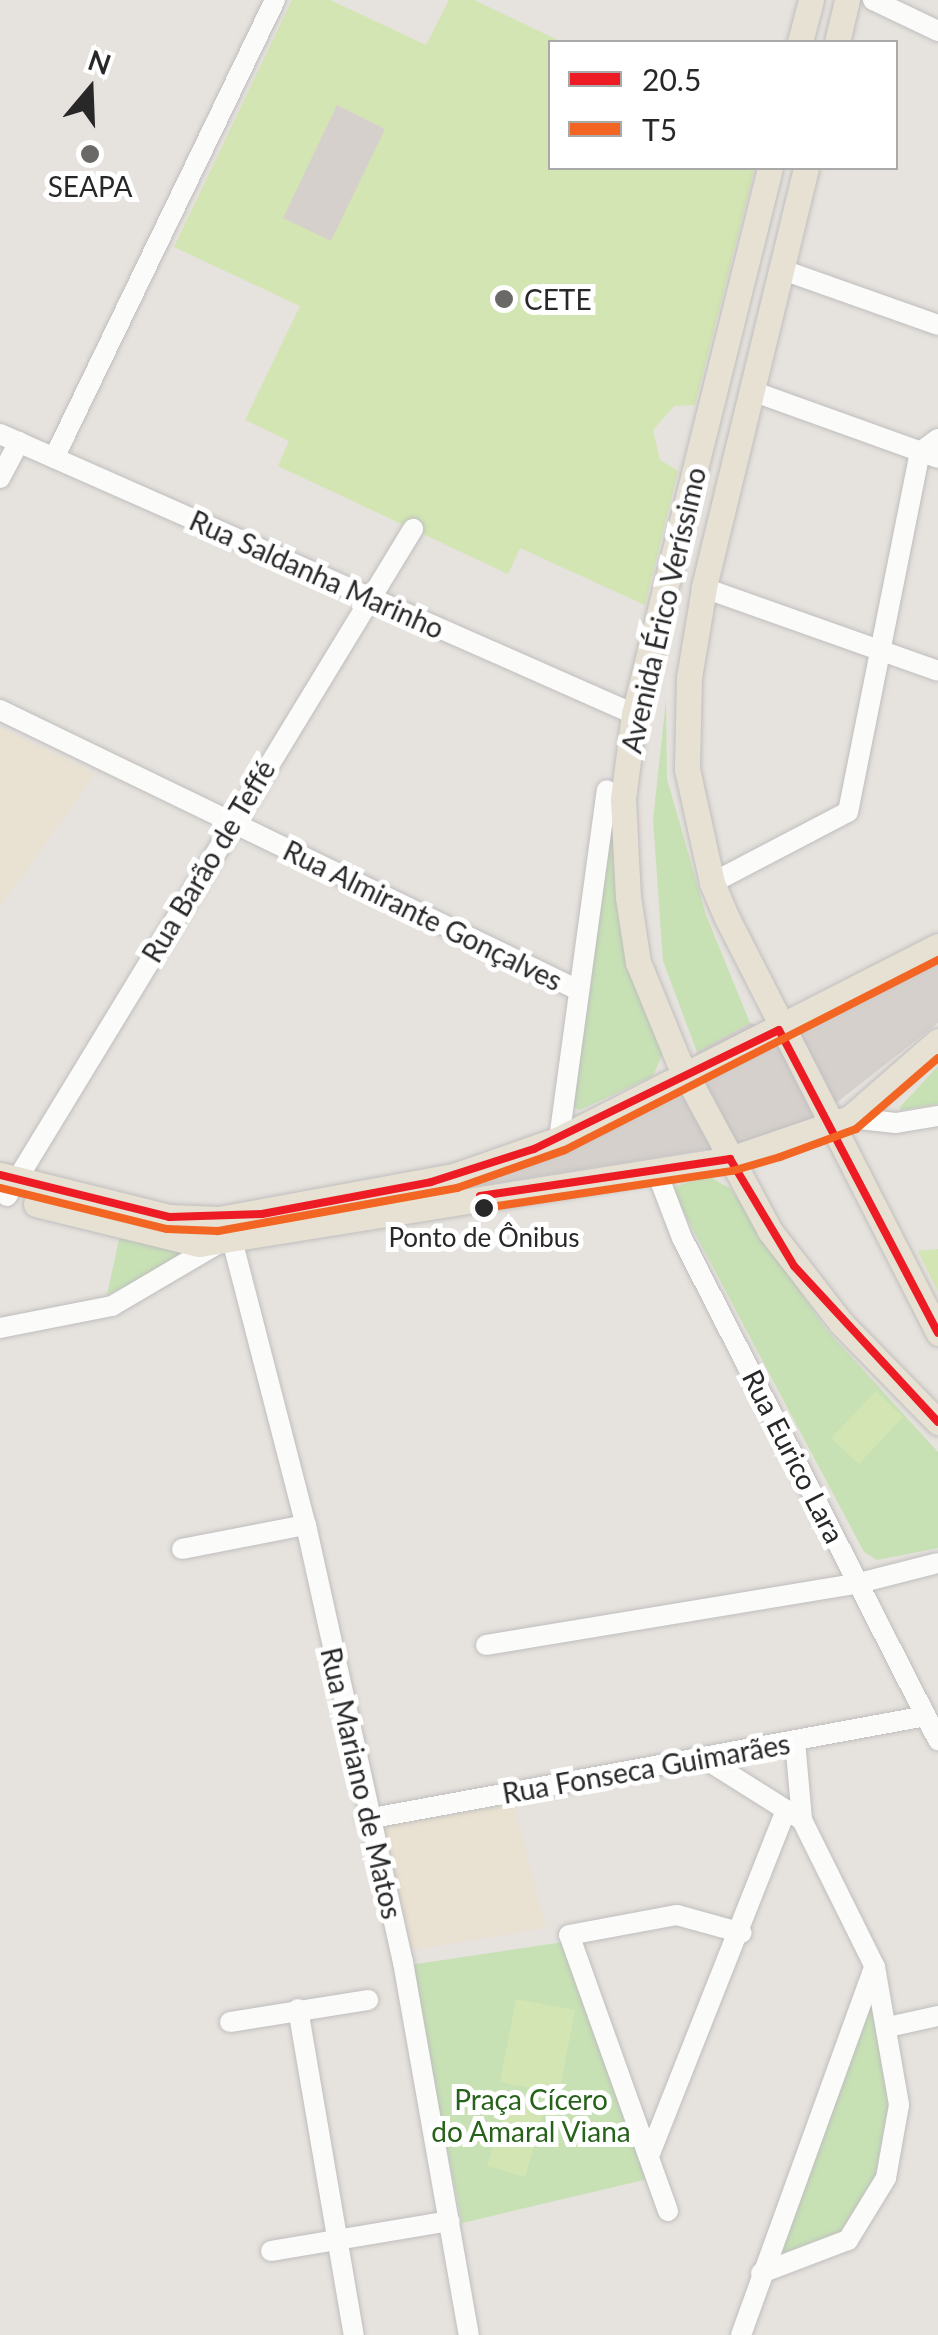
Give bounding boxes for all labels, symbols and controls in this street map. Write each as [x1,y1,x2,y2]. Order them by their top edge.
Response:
north arrow [40,40,140,140]
legend [548,40,898,170]
text: N [84,42,115,81]
text: 20.5 [642,61,701,97]
text: T5 [642,111,677,147]
marker: SEAPA [79,143,101,165]
place label: SEAPA [48,169,132,203]
place label: CETE [524,282,592,316]
marker: CETE [493,288,515,310]
street label: Avenida Érico Veríssimo [614,463,712,757]
street label: Rua Saldanha Marinho [185,503,449,645]
street label: Rua Barão de Teffé [134,753,282,969]
street label: Rua Almirante Gonçalves [278,833,568,997]
marker: Ponto de Ônibus [474,1198,494,1218]
place label: Ponto de Ônibus [388,1222,580,1254]
street label: Rua Eurico Lara [736,1364,852,1548]
street label: Rua Mariano de Matos [314,1644,410,1922]
street label: Rua Fonseca Guimarães [500,1726,792,1810]
park label: Praça Cícero do Amaral Viana [430,2082,632,2148]

